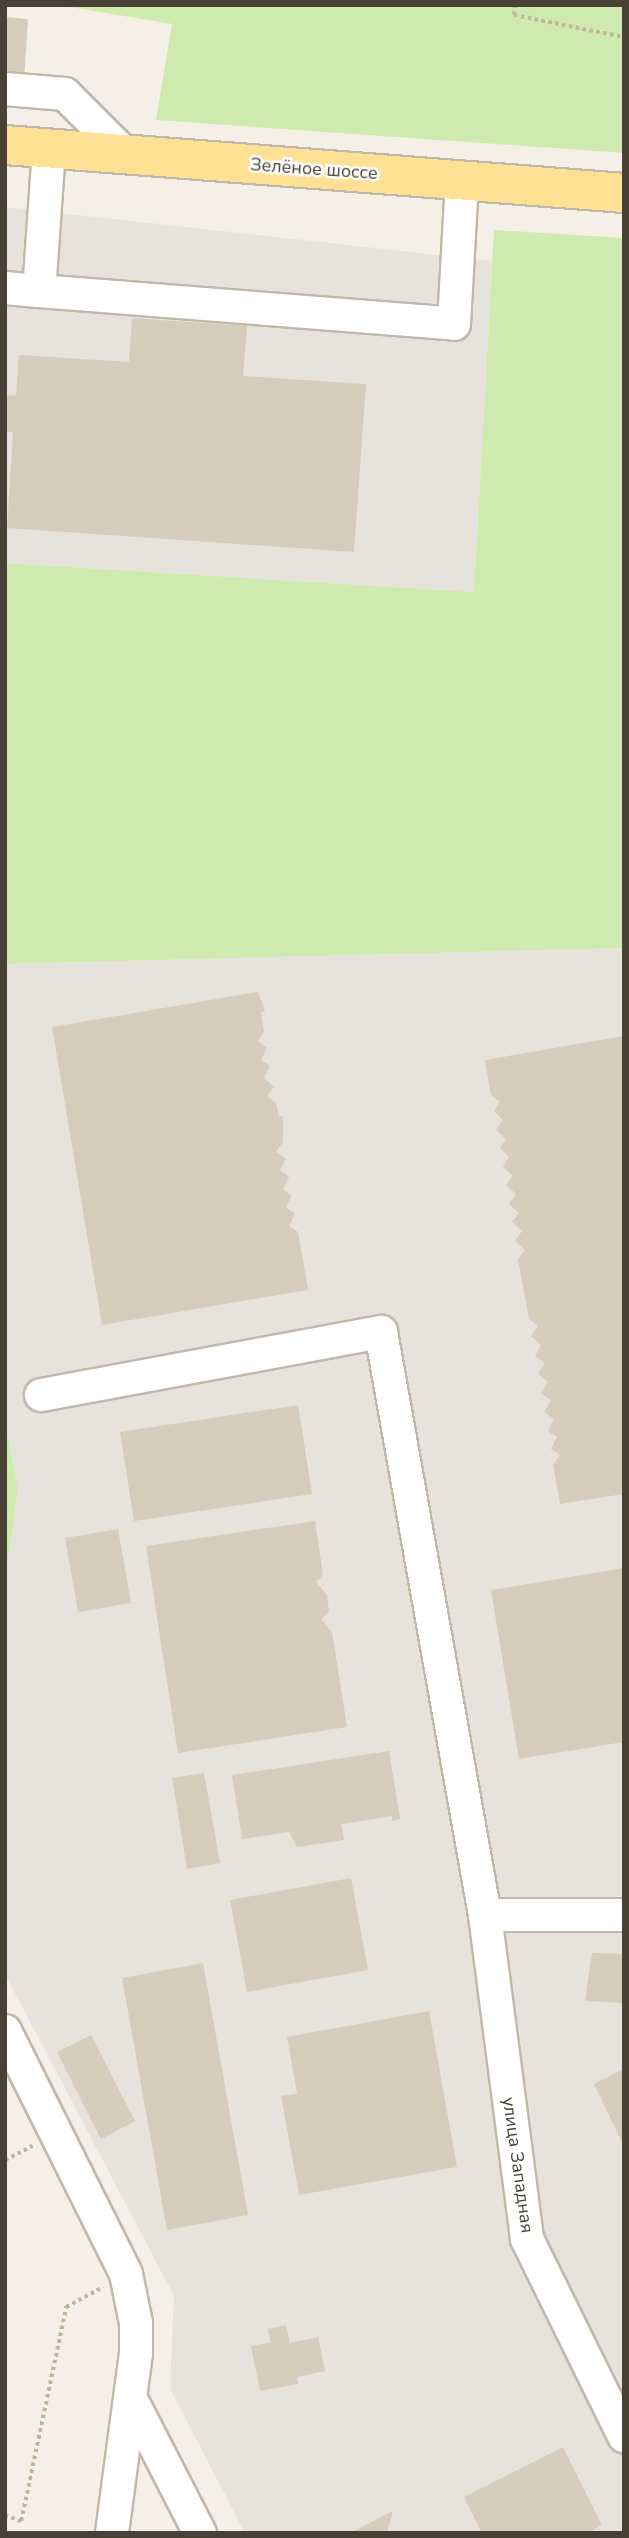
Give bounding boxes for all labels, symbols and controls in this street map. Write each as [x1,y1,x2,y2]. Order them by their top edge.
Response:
street label: Зелёное шоссе [249,154,379,184]
street label: улица Западная [498,2096,538,2234]

